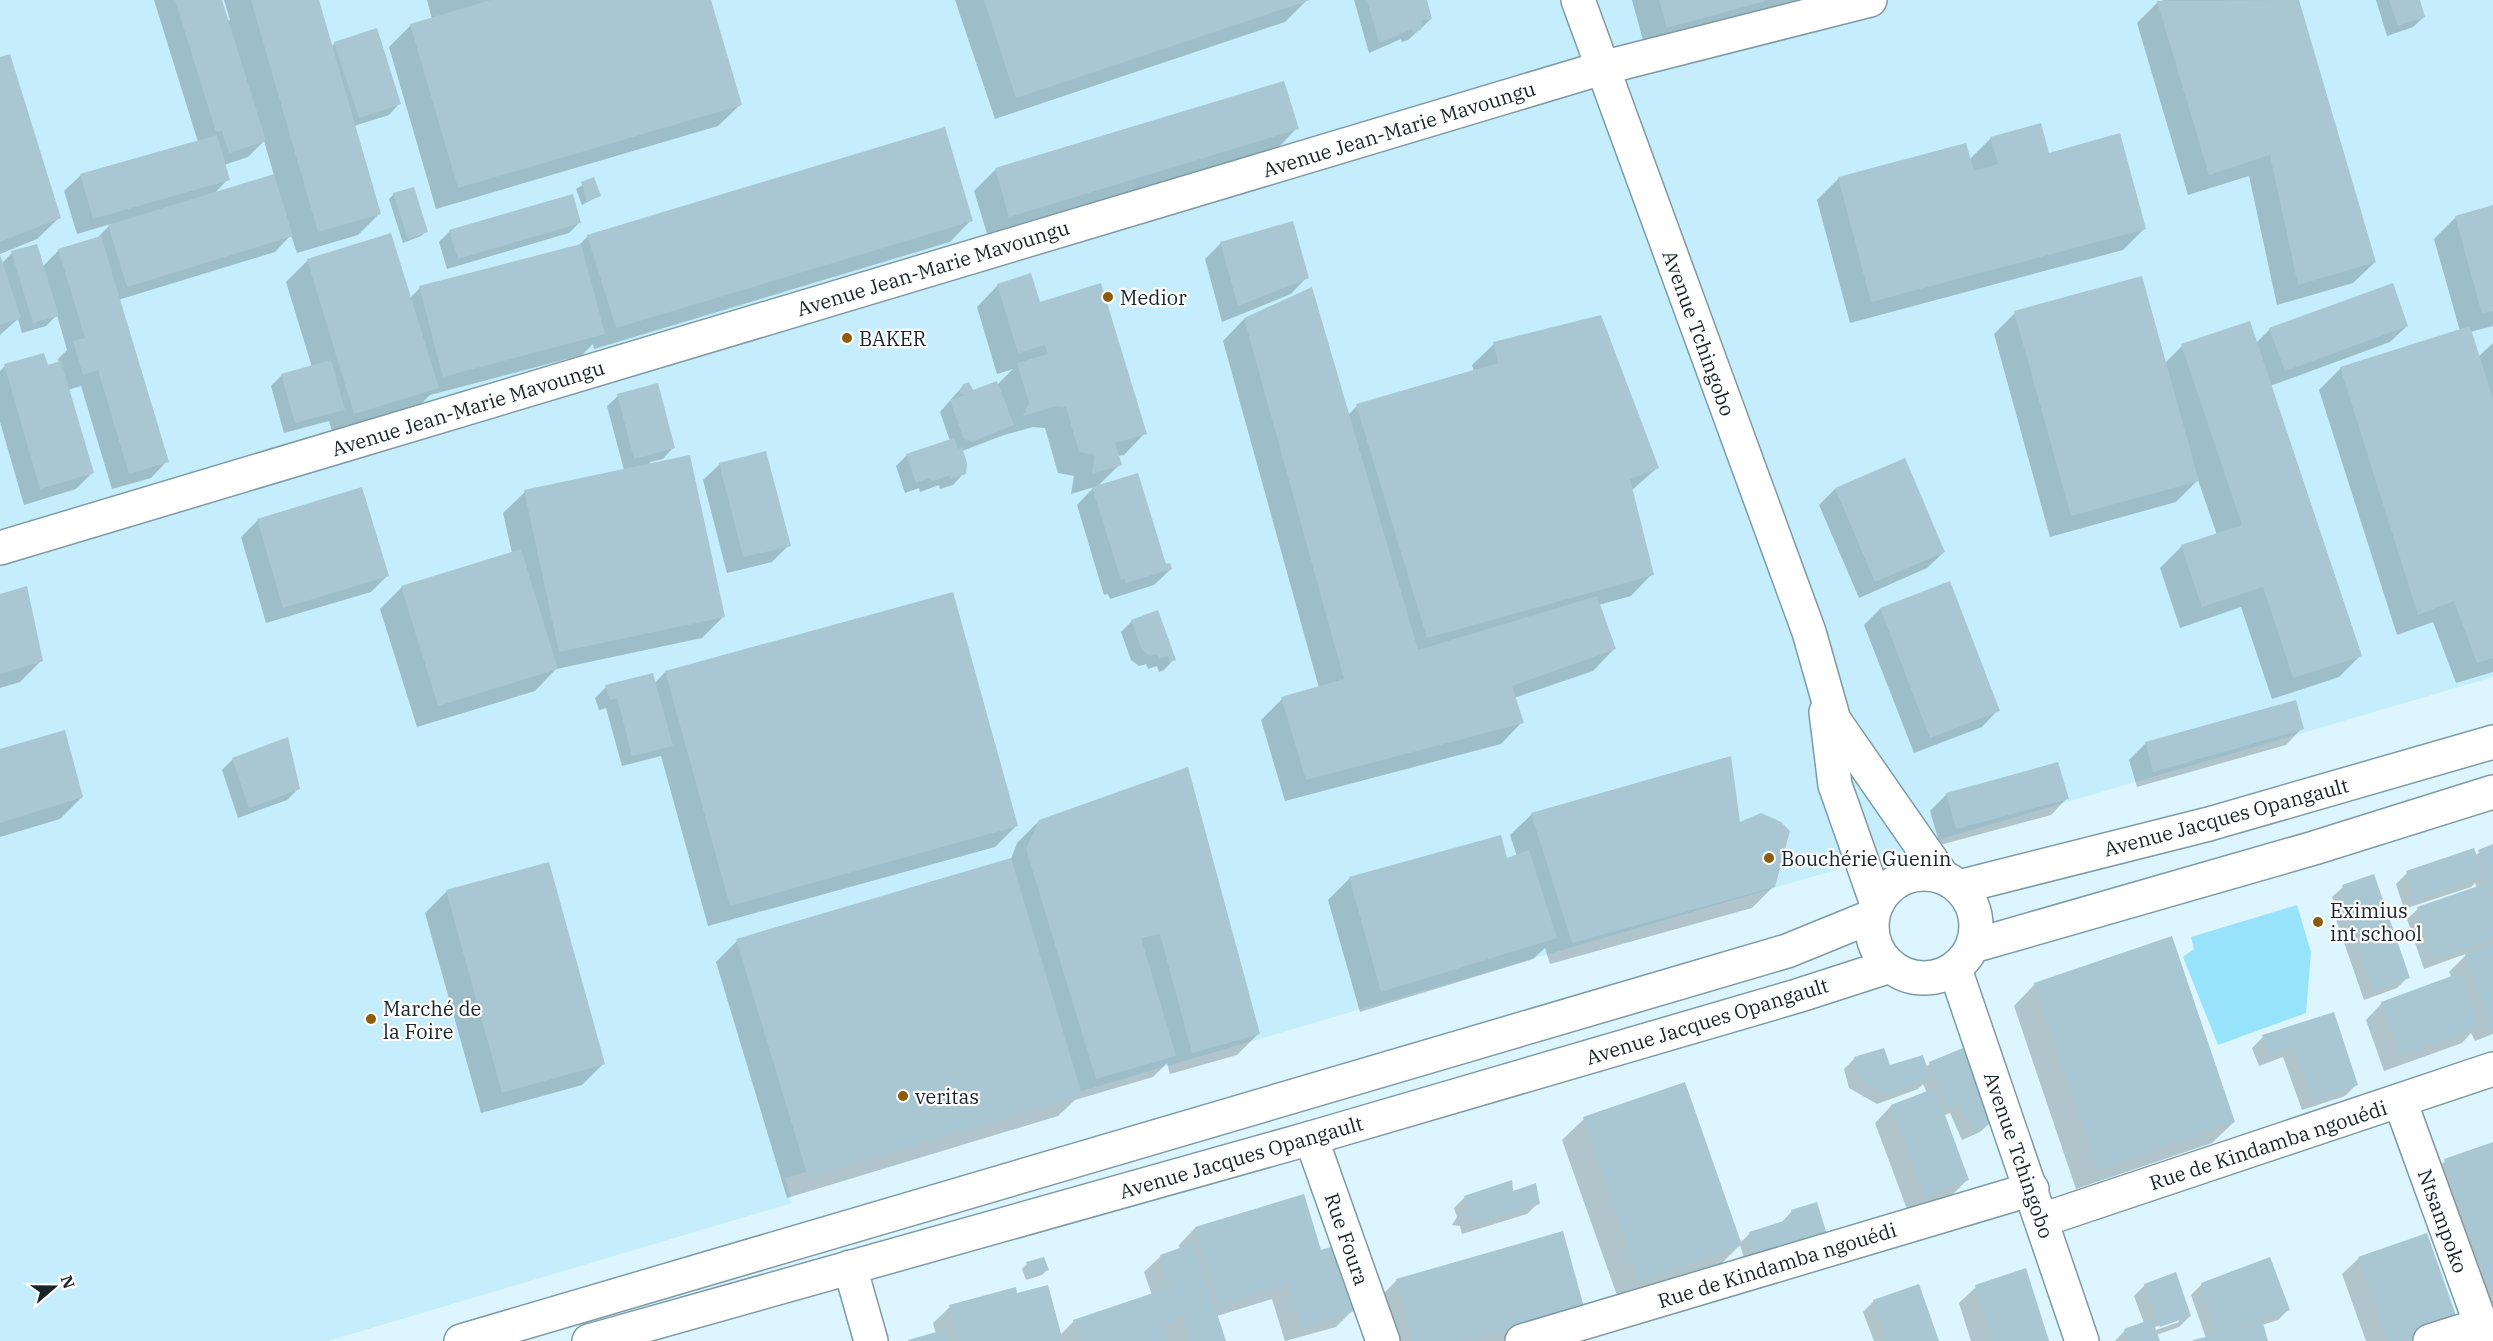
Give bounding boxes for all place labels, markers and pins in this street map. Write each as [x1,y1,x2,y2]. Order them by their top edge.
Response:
place label: Medior [1120,284,1187,311]
marker: Medior [1101,290,1115,304]
place label: BAKER [859,325,927,352]
marker: BAKER [840,331,854,345]
place label: Bouchérie Guenin [1781,845,1952,872]
marker: Bouchérie Guenin [1762,851,1776,865]
place label: Eximius int school [2330,897,2422,947]
marker: Eximius int school [2311,915,2325,929]
place label: Marché de la Foire [383,995,481,1045]
marker: Marché de la Foire [364,1012,378,1026]
place label: veritas [915,1083,979,1110]
marker: veritas [896,1089,910,1103]

